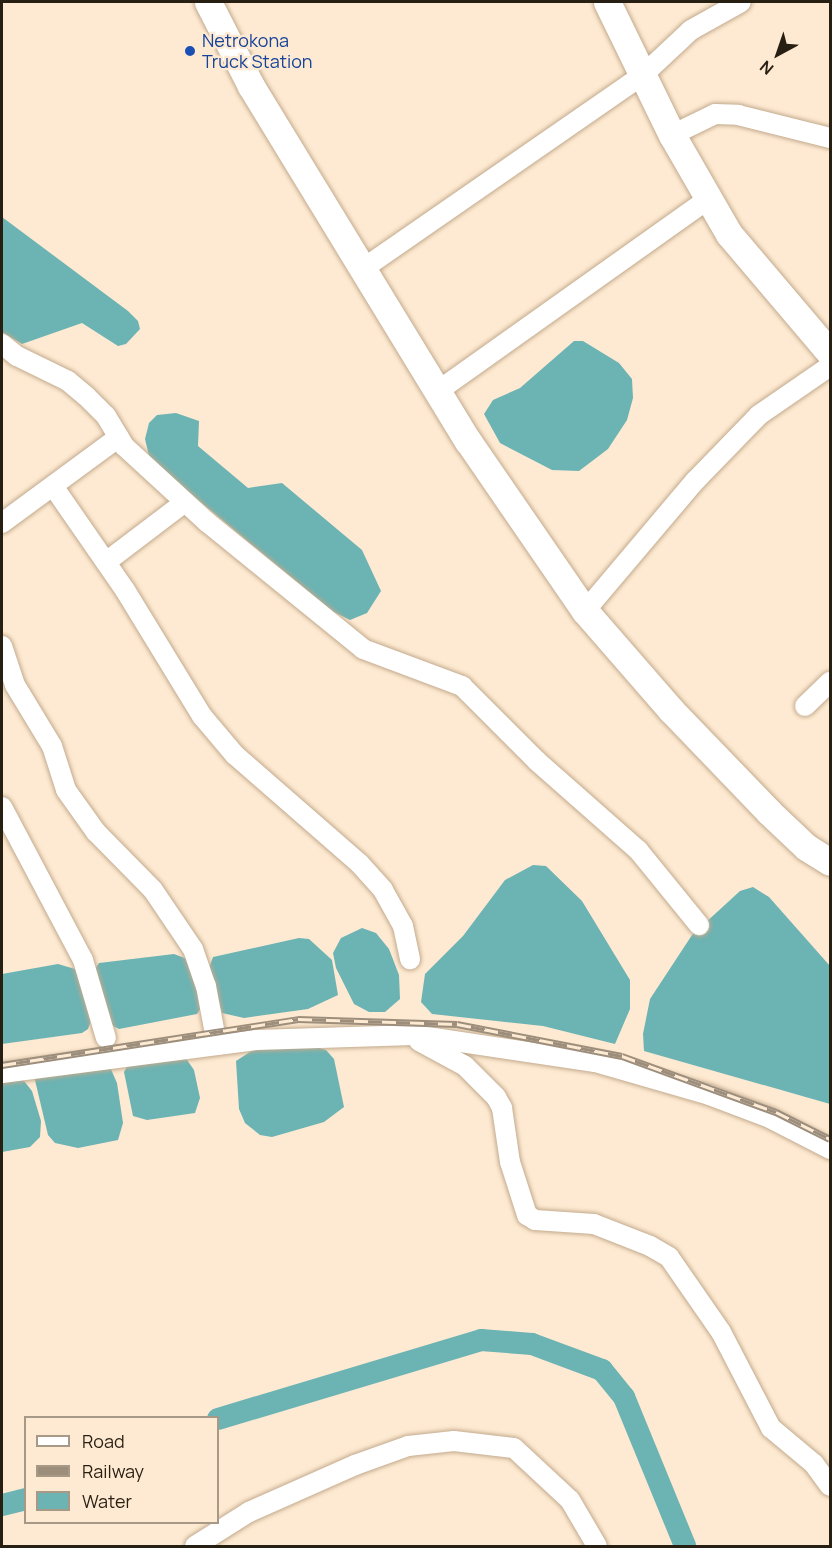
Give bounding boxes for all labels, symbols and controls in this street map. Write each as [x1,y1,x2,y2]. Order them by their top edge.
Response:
north arrow [748,24,808,84]
place label: Netrokona Truck Station [202,30,313,72]
marker: Netrokona Truck Station [183,44,197,58]
text: N [755,56,778,80]
legend [24,1416,219,1524]
text: Road [82,1429,125,1453]
text: Railway [82,1459,144,1483]
text: Water [82,1489,132,1513]

